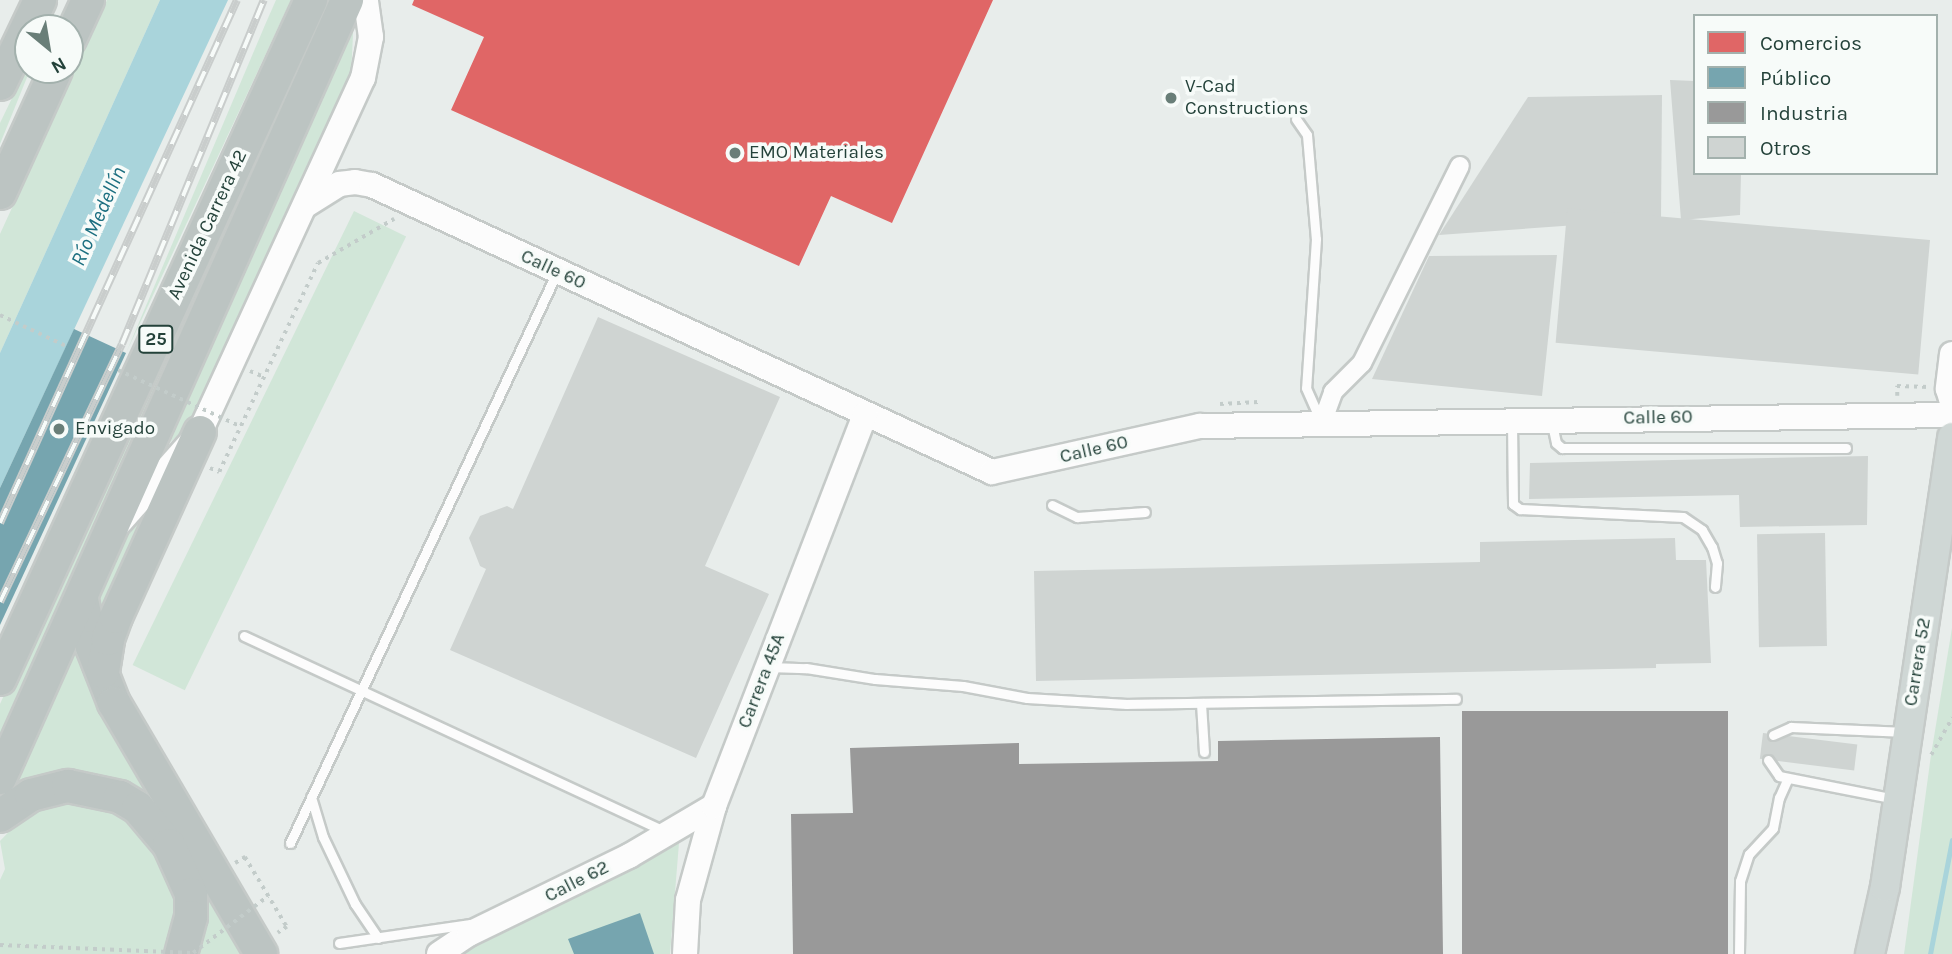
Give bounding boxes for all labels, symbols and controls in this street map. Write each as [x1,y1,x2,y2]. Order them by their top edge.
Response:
north arrow [14,14,84,84]
legend [1693,14,1938,175]
text: Comercios [1760,31,1862,55]
text: N [47,53,70,78]
text: Público [1760,66,1831,90]
place label: V-Cad Constructions [1185,76,1308,120]
marker: V-Cad Constructions [1163,90,1179,106]
text: Industria [1760,101,1848,125]
text: Otros [1760,136,1812,160]
place label: EMO Materiales [749,142,884,164]
marker: EMO Materiales [727,145,743,161]
street label: Avenida Carrera 42 [163,147,253,303]
water label: Río Medellín [65,162,131,270]
street label: Calle 60 [517,245,589,295]
road number: 25 [137,324,175,354]
street label: Calle 60 [1623,406,1693,430]
place label: Envigado [75,418,155,440]
marker: Envigado [49,419,69,439]
street label: Calle 60 [1058,431,1130,469]
street label: Carrera 52 [1900,616,1936,708]
street label: Carrera 45A [733,630,791,732]
street label: Calle 62 [541,856,613,908]

